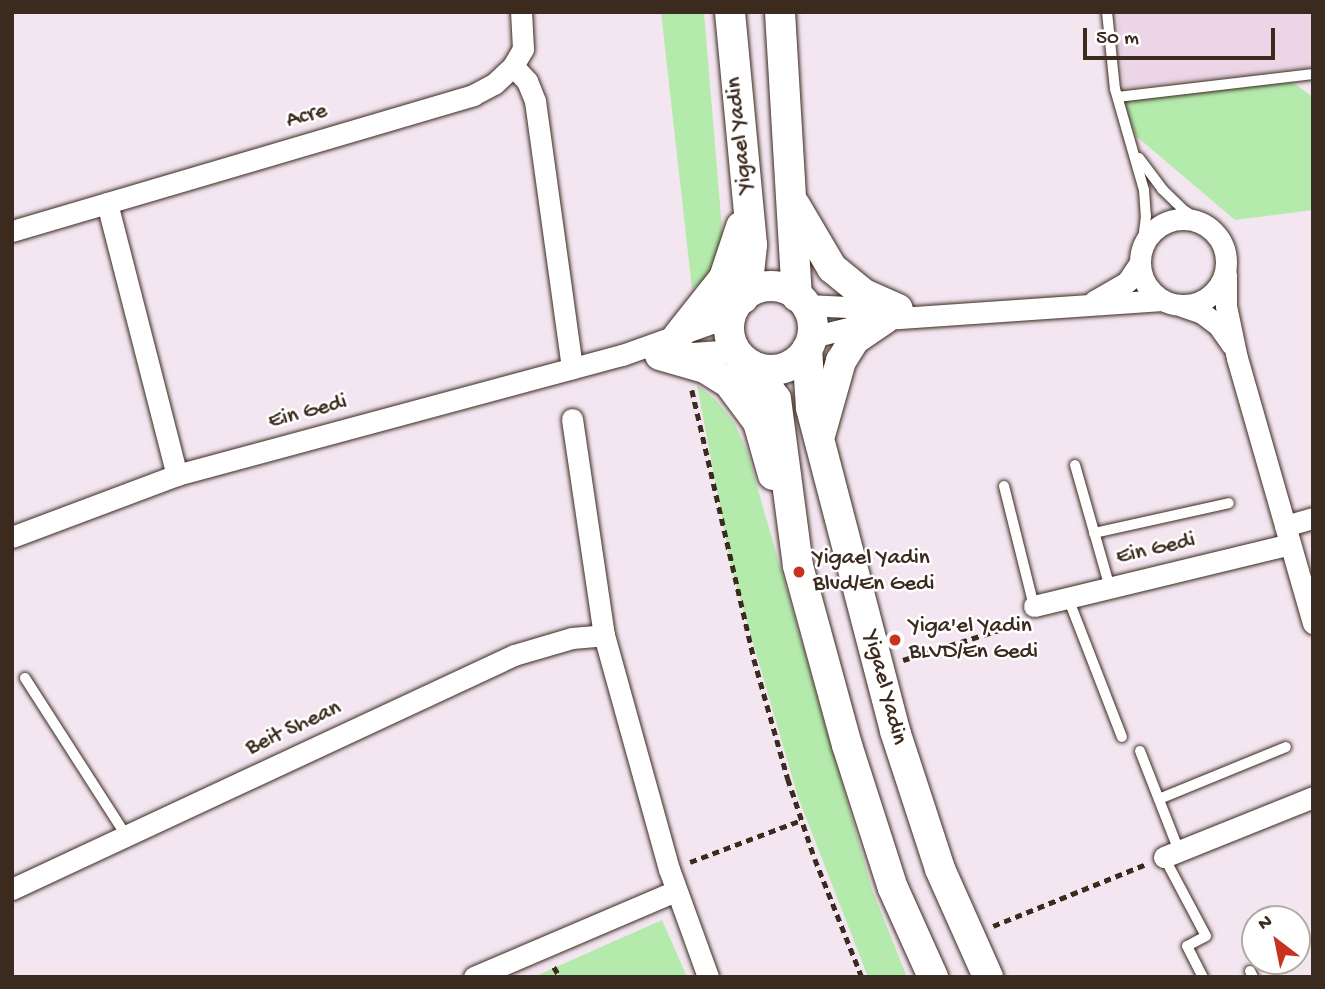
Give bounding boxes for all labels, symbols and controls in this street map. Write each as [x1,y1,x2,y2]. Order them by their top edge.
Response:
scale bar [1087,14,1280,58]
text: 50 m [1096,27,1139,52]
street label: Yigael Yadin [721,76,761,194]
street label: Acre [283,98,331,136]
street label: Ein Gedi [266,389,350,437]
street label: Ein Gedi [1114,527,1198,573]
place label: Yigael Yadin Blvd/En Gedi [813,545,935,599]
marker: Yigael Yadin Blvd/En Gedi [791,564,807,580]
place label: Yiga'el Yadin BLVD/En Gedi [909,613,1038,667]
street label: Yigael Yadin [856,628,912,748]
marker: Yiga'el Yadin BLVD/En Gedi [887,632,903,648]
street label: Beit Shean [242,695,346,763]
north arrow [1241,905,1311,975]
text: N [1254,910,1277,937]

